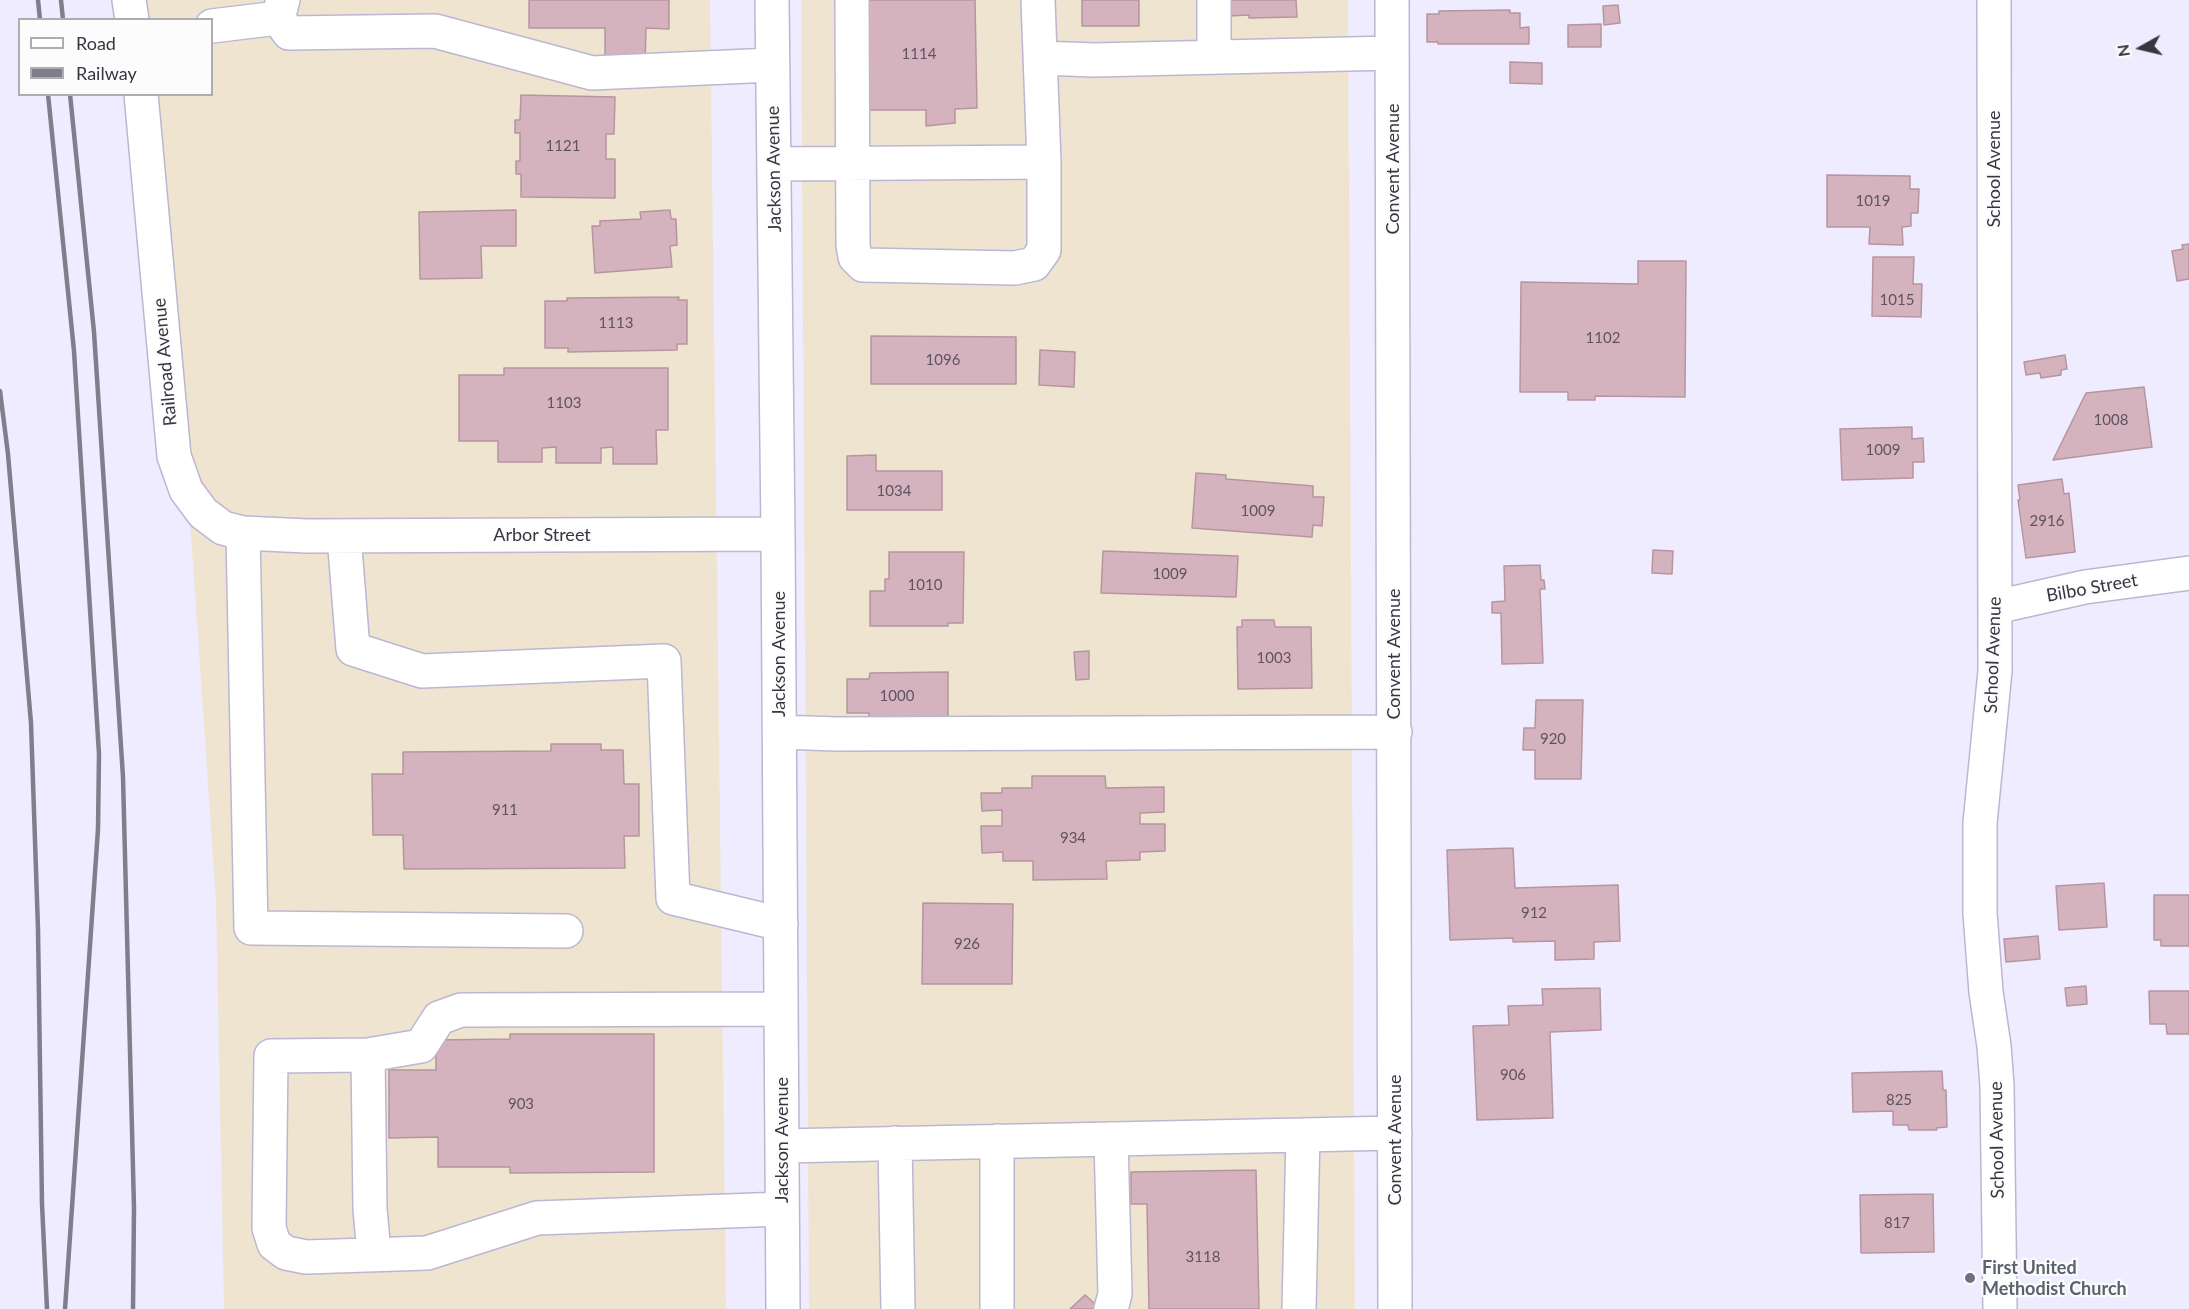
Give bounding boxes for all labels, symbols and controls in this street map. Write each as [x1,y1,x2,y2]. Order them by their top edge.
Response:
legend [18,18,213,96]
north arrow [2111,18,2171,78]
text: Road [76,32,116,54]
text: N [2112,43,2133,58]
house number: 1114 [902,45,936,63]
text: Railway [76,62,137,84]
street label: Convent Avenue [1382,103,1404,235]
street label: Jackson Avenue [762,106,786,232]
street label: School Avenue [1983,110,2005,228]
house number: 1121 [546,137,580,155]
house number: 1019 [1856,192,1890,210]
house number: 1015 [1880,291,1914,309]
street label: Railroad Avenue [149,297,181,427]
house number: 1113 [599,314,633,332]
house number: 1102 [1586,329,1620,347]
house number: 1096 [926,351,960,369]
house number: 1103 [547,394,581,412]
house number: 1008 [2094,411,2128,429]
house number: 1009 [1866,441,1900,459]
house number: 1034 [877,482,911,500]
house number: 1009 [1241,502,1275,520]
house number: 2916 [2030,512,2064,530]
street label: Arbor Street [493,524,591,546]
house number: 1009 [1153,565,1187,583]
street label: Bilbo Street [2045,569,2139,607]
house number: 1010 [908,576,942,594]
street label: Convent Avenue [1383,588,1405,720]
street label: Jackson Avenue [768,591,790,717]
street label: School Avenue [1980,596,2006,714]
house number: 1003 [1257,649,1291,667]
house number: 1000 [880,687,914,705]
house number: 920 [1540,730,1566,748]
house number: 911 [492,801,518,819]
house number: 934 [1060,829,1086,847]
house number: 912 [1521,904,1547,922]
house number: 926 [954,935,980,953]
house number: 906 [1500,1066,1526,1084]
street label: Convent Avenue [1384,1074,1406,1206]
street label: Jackson Avenue [771,1077,793,1203]
street label: School Avenue [1985,1081,2009,1199]
house number: 825 [1886,1091,1912,1109]
house number: 903 [508,1095,534,1113]
house number: 817 [1884,1214,1910,1232]
house number: 3118 [1186,1248,1220,1266]
place label: First United Methodist Church [1982,1257,2127,1300]
marker: First United Methodist Church [1963,1271,1977,1285]

